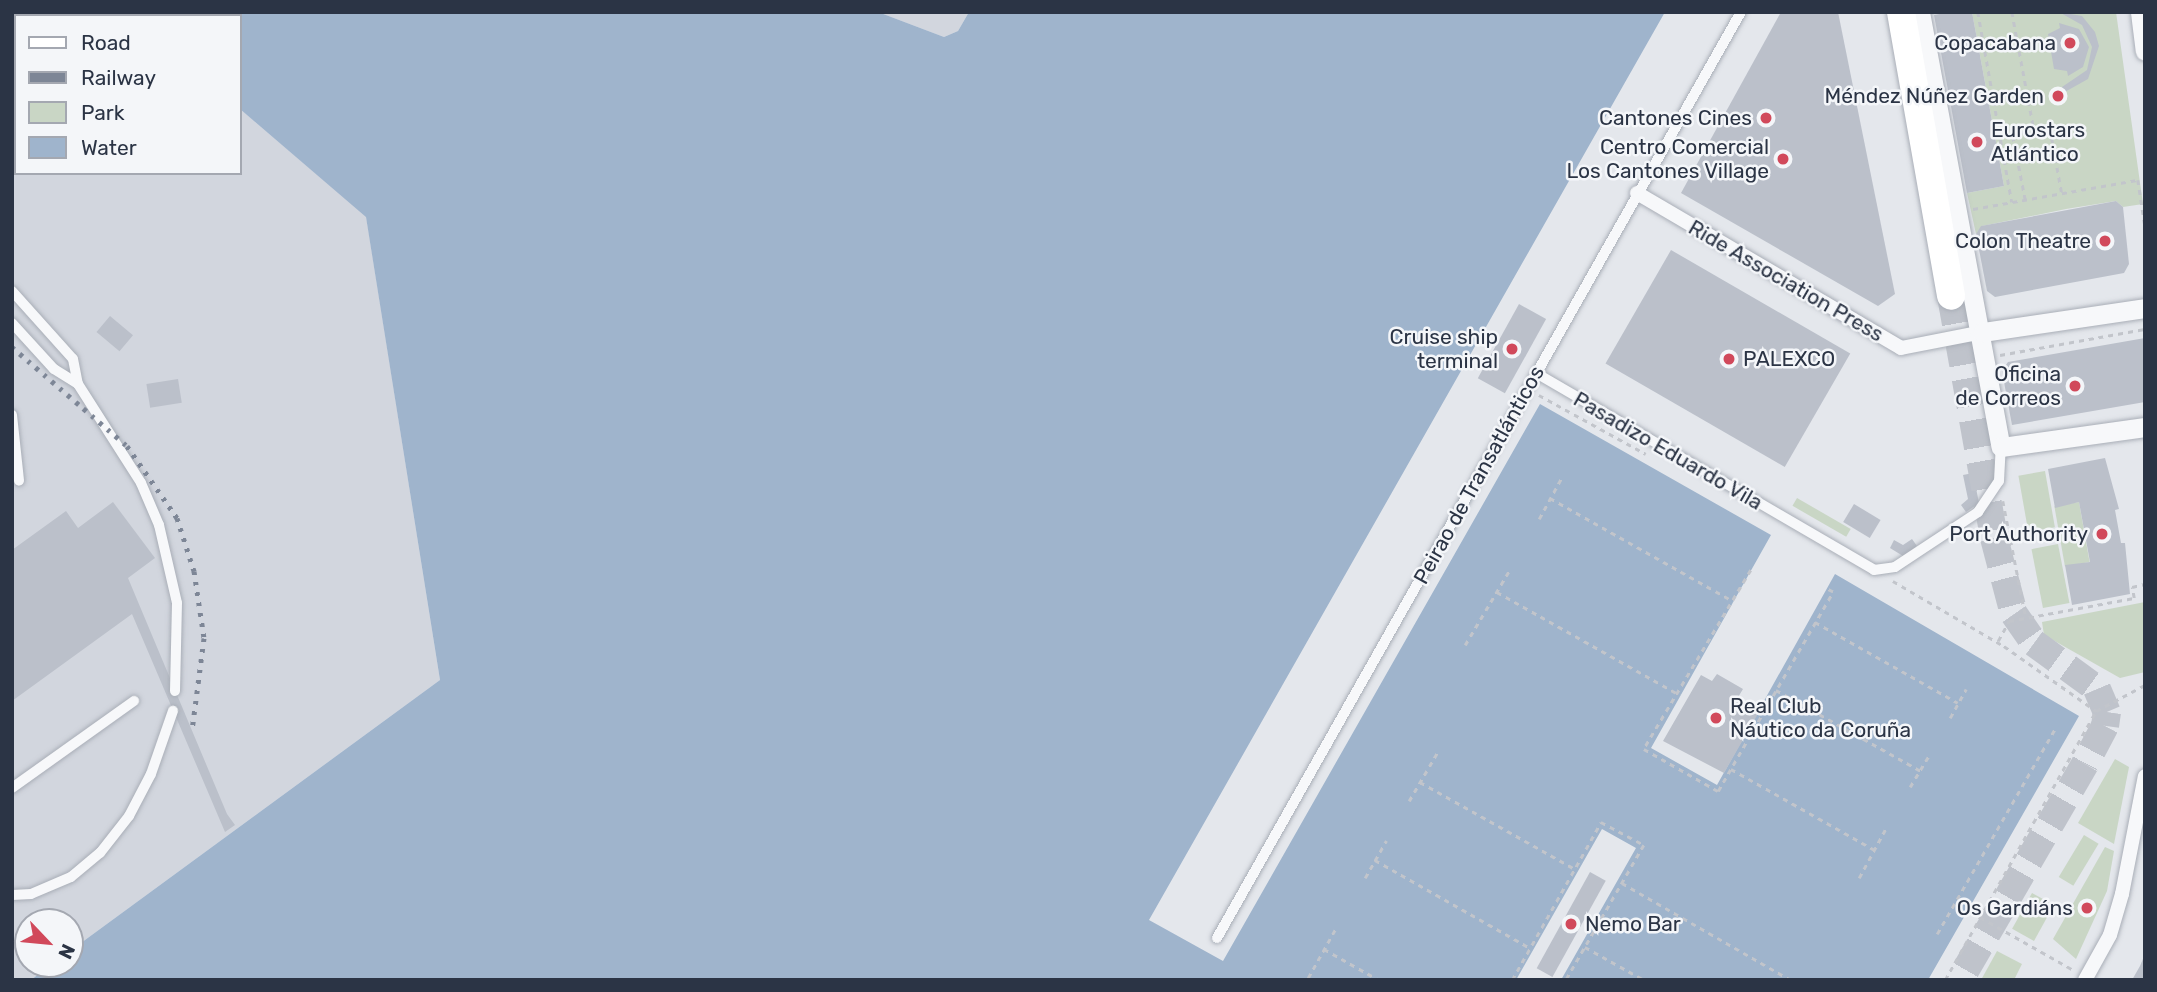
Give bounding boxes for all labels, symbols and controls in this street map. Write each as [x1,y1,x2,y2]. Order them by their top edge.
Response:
legend [14,14,242,175]
text: Road [81,30,131,55]
place label: Copacabana [1934,30,2056,56]
marker: Copacabana [2062,35,2078,51]
text: Railway [81,65,156,90]
place label: Méndez Núñez Garden [1825,83,2044,109]
marker: Méndez Núñez Garden [2050,88,2066,104]
text: Park [81,100,125,125]
place label: Cantones Cines [1599,105,1752,131]
marker: Cantones Cines [1758,110,1774,126]
place label: Eurostars Atlántico [1991,117,2085,167]
place label: Centro Comercial Los Cantones Village [1566,134,1769,184]
marker: Eurostars Atlántico [1969,134,1985,150]
text: Water [81,135,137,160]
marker: Centro Comercial Los Cantones Village [1775,151,1791,167]
street label: Ride Association Press [1684,215,1888,347]
place label: Colon Theatre [1954,228,2091,254]
marker: Colon Theatre [2097,233,2113,249]
place label: Cruise ship terminal [1390,324,1498,374]
marker: Cruise ship terminal [1504,341,1520,357]
place label: PALEXCO [1743,346,1835,372]
marker: PALEXCO [1721,351,1737,367]
street label: Peirao de Transatlánticos [1408,361,1550,589]
place label: Oficina de Correos [1955,361,2061,411]
marker: Oficina de Correos [2067,378,2083,394]
street label: Pasadizo Eduardo Vila [1569,386,1767,516]
place label: Port Authority [1949,521,2088,547]
marker: Port Authority [2094,526,2110,542]
place label: Real Club Náutico da Coruña [1730,693,1911,743]
marker: Real Club Náutico da Coruña [1708,710,1724,726]
place label: Os Gardiáns [1957,895,2073,921]
marker: Os Gardiáns [2079,900,2095,916]
north arrow [14,908,84,978]
place label: Nemo Bar [1585,911,1681,937]
marker: Nemo Bar [1563,916,1579,932]
text: N [53,940,80,963]

